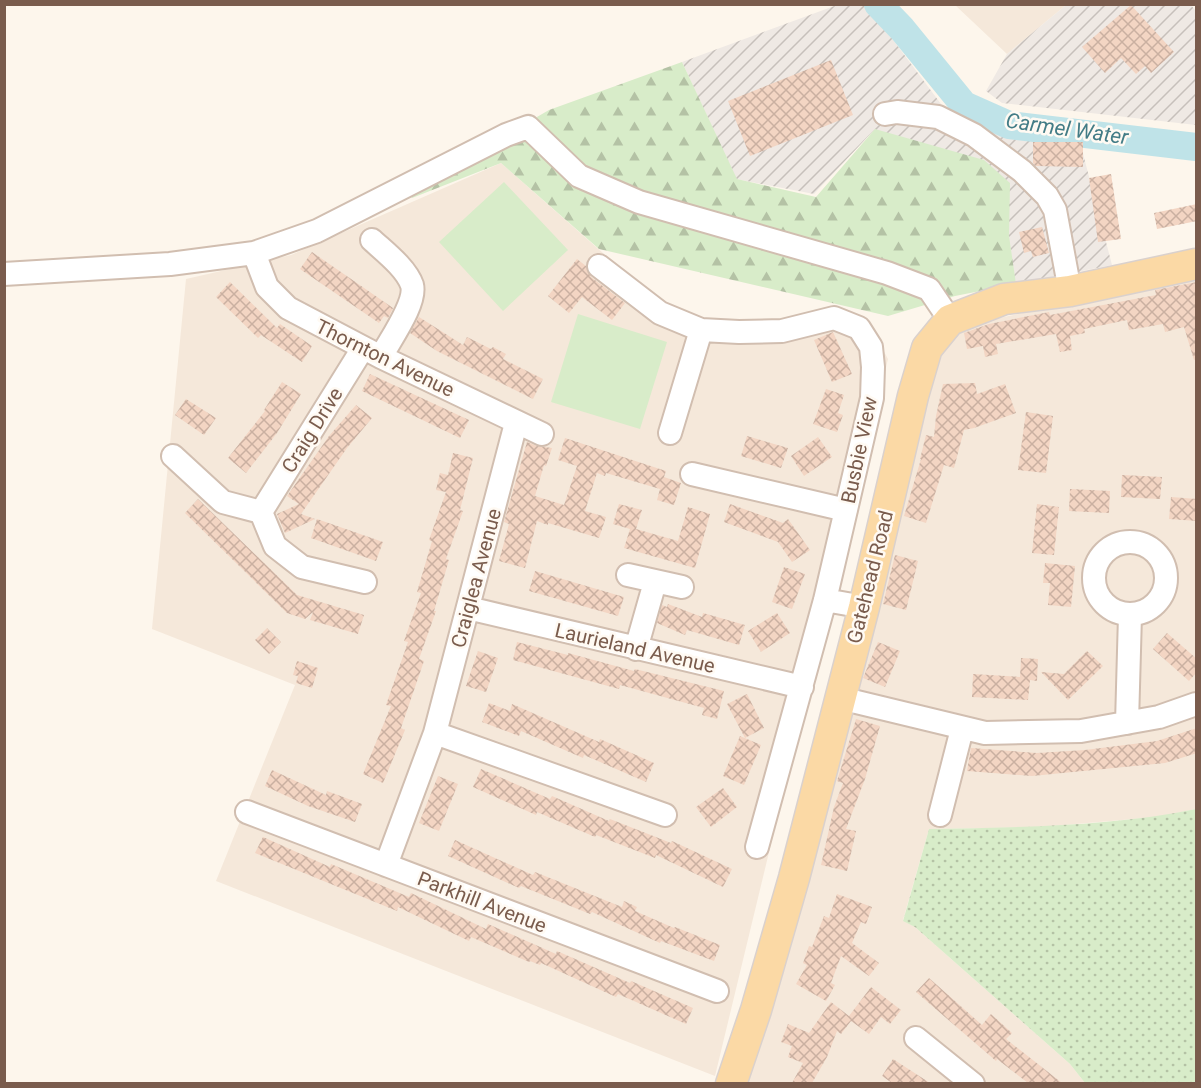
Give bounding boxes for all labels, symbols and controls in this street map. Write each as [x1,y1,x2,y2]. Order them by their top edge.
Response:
water label: Carmel Water [1004,109,1131,150]
street label: Thornton Avenue [312,314,458,402]
street label: Craig Drive [276,383,348,477]
street label: Busbie View [836,394,882,506]
street label: Craiglea Avenue [446,506,506,650]
street label: Gatehead Road [842,508,898,646]
street label: Laurieland Avenue [553,618,717,678]
street label: Parkhill Avenue [414,866,550,938]

